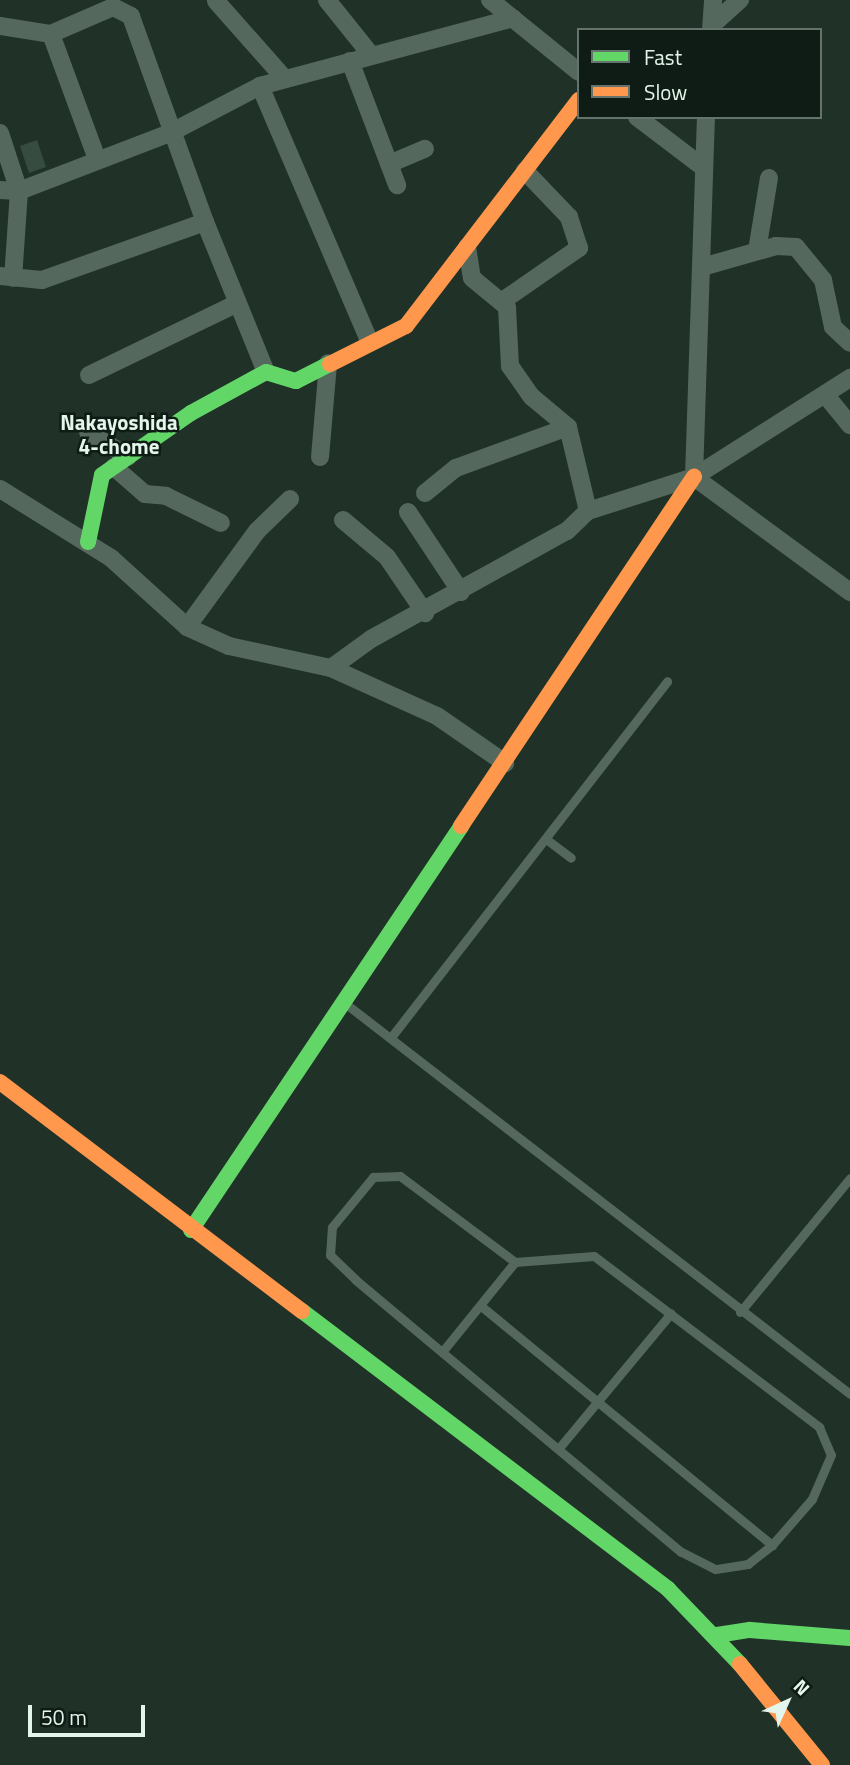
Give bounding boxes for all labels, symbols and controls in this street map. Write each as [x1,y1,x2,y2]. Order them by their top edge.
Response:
legend [577,28,822,119]
text: Fast [644,41,682,73]
text: Slow [644,76,687,108]
district label: Nakayoshida 4-chome [60,409,178,459]
north arrow [752,1667,822,1737]
text: N [787,1672,817,1702]
scale bar [32,1692,149,1736]
text: 50 m [41,1701,87,1733]

